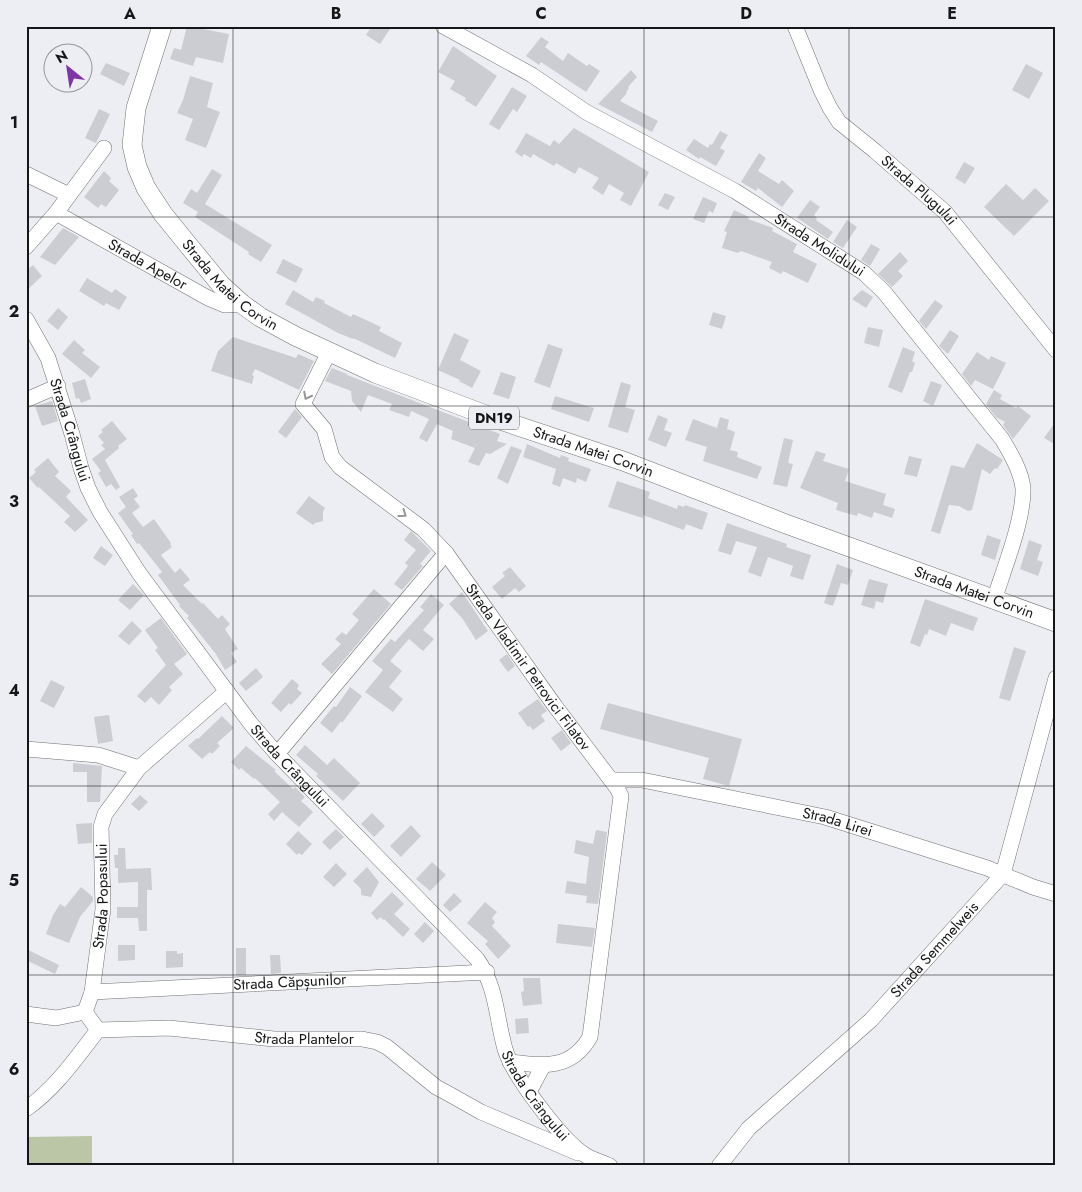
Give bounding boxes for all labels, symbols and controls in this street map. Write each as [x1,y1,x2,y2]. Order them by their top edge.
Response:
text: A [123,2,136,25]
text: B [331,2,341,25]
text: C [535,2,547,25]
text: D [740,2,752,25]
text: E [947,2,957,25]
north arrow [42,42,92,92]
text: N [52,45,71,68]
text: 1 [10,111,18,134]
street label: Strada Plugului [876,150,962,230]
street label: Strada Molidului [770,208,869,282]
street label: Strada Apelor [104,233,192,296]
street label: Strada Matei Corvin [177,234,282,336]
text: 2 [9,300,19,323]
street label: Strada Crângului [44,375,96,485]
one-way arrow [303,391,313,400]
road number: DN19 [469,406,519,429]
street label: Strada Matei Corvin [530,421,657,483]
text: 3 [9,490,19,513]
one-way arrow [397,508,407,517]
street label: Strada Matei Corvin [911,560,1037,624]
street label: Strada Vladimir Petrovici Filatov [460,579,596,755]
text: 4 [8,679,20,702]
street label: Strada Crângului [245,719,334,812]
street label: Strada Lirei [801,802,875,842]
street label: Strada Popasului [87,843,114,950]
text: 5 [9,869,19,892]
street label: Strada Semmelweis [885,897,984,1003]
street label: Strada Căpșunilor [233,968,348,996]
street label: Strada Plantelor [253,1026,355,1050]
street label: Strada Crângului [495,1047,574,1146]
text: 6 [9,1058,19,1081]

